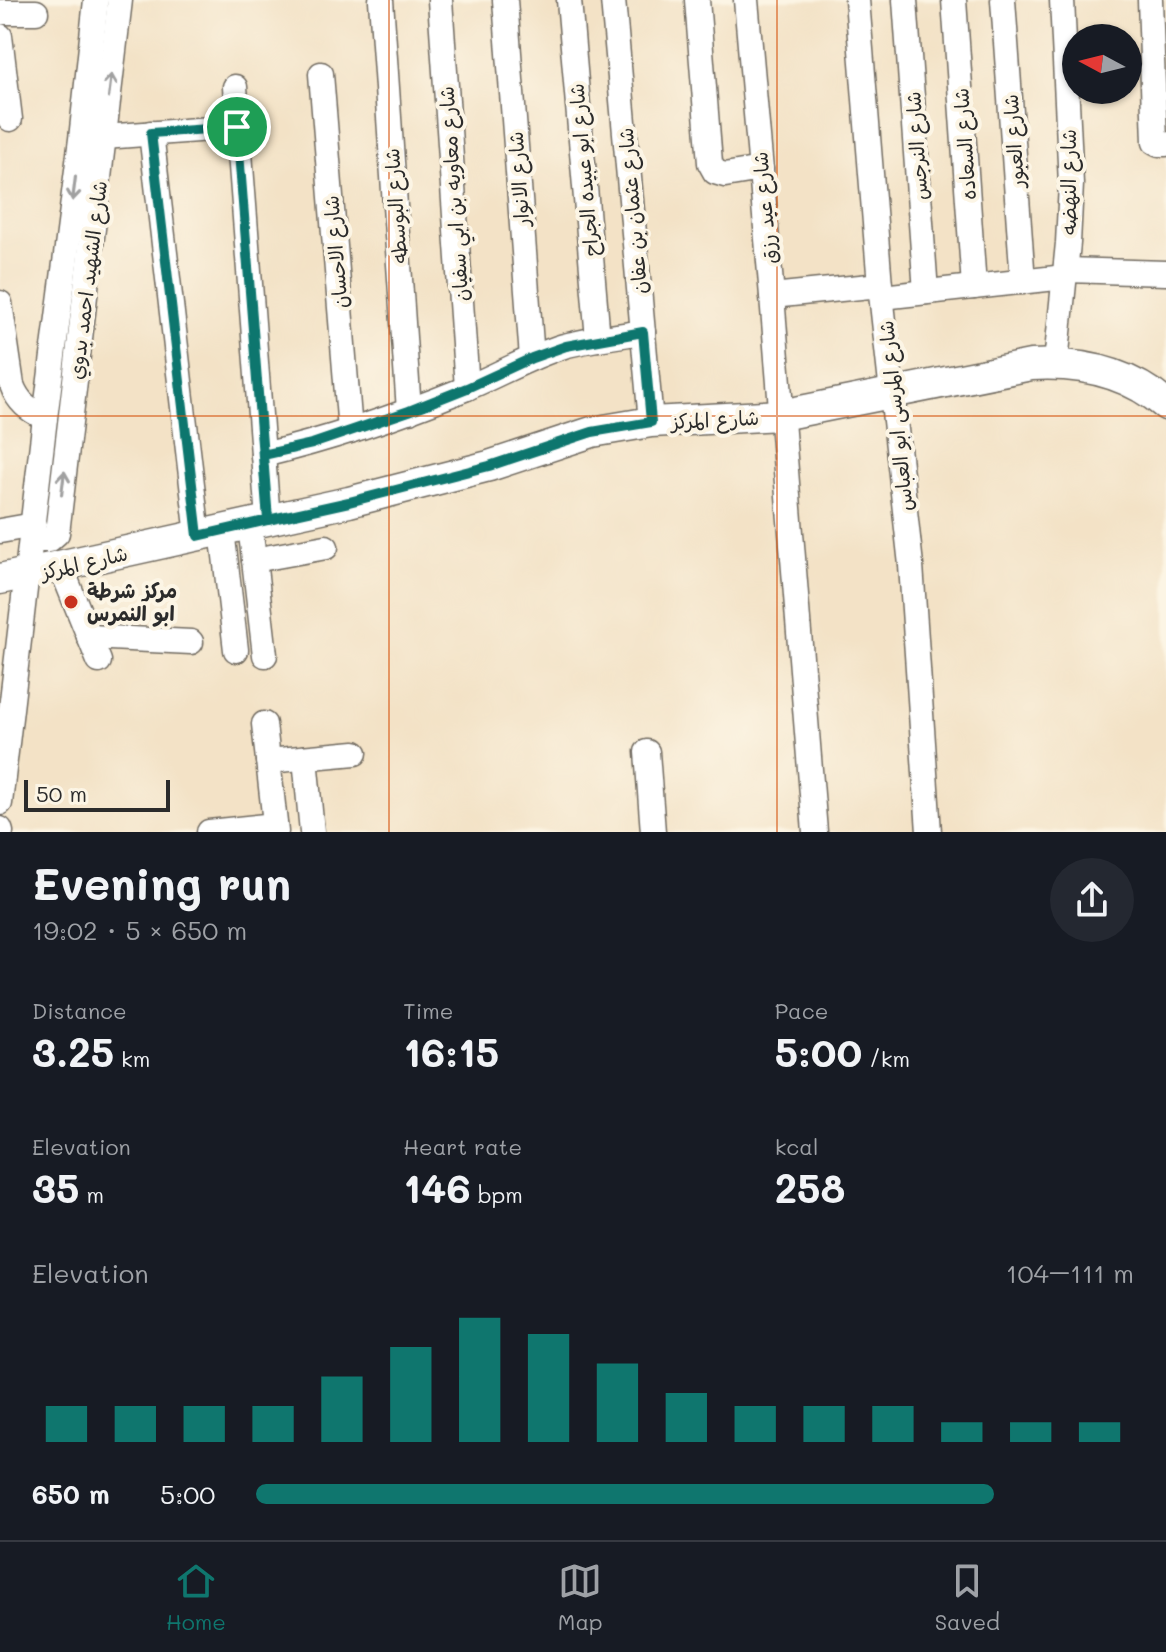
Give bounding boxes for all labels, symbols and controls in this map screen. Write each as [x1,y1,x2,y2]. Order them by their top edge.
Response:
north arrow [1062,24,1142,104]
map controls [1062,24,1142,104]
one-way arrow [102,73,117,100]
street label: شارع ابو عبيده الجراح [562,82,606,258]
street label: شارع معاويه بن ابي سفيان [433,85,479,303]
street label: شارع السعاده [947,87,983,201]
street label: شارع النرجس [899,91,935,201]
pin [203,93,271,161]
street label: شارع العبور [997,93,1031,191]
icon: arrive [215,105,259,149]
street label: شارع عثمان بن عفان [612,126,654,295]
street label: شارع النهضه [1055,129,1083,235]
street label: شارع الانوار [502,131,536,229]
street label: شارع البوسطه [378,147,414,265]
street label: شارع عيد رزق [746,151,784,265]
one-way arrow [66,176,81,201]
street label: شارع الشهيد احمد بدوي [62,179,115,381]
street label: شارع الاحسان [317,194,355,310]
street label: شارع المرسى ابو العباس [872,319,920,513]
street label: شارع المركز [668,404,760,436]
one-way arrow [55,470,70,497]
street label: شارع المركز [36,539,130,587]
place label: مركز شرطة ابو النمرس [87,577,177,627]
marker: مركز شرطة ابو النمرس [62,593,80,611]
scale bar [24,776,170,812]
text: 50 m [36,779,87,808]
text: Evening run [32,854,291,911]
button: share [1050,858,1134,942]
text: 19:02 · 5 × 650 m [32,913,247,947]
text: Distance [32,996,127,1025]
text: Time [403,996,453,1025]
text: Pace [775,996,828,1025]
text: 3.25 [32,1025,114,1077]
text: 16:15 [403,1025,499,1077]
text: 5:00 [775,1025,862,1077]
text: km [114,1044,150,1073]
text: /km [862,1044,910,1073]
text: Elevation [32,1132,131,1161]
text: Heart rate [403,1132,522,1161]
text: kcal [775,1132,819,1161]
text: 35 [32,1161,79,1213]
text: 146 [403,1161,471,1213]
text: 258 [775,1161,845,1213]
text: m [79,1180,104,1209]
text: bpm [471,1180,523,1209]
text: Elevation [32,1256,149,1290]
text: 104–111 m [1006,1256,1134,1290]
text: 650 m [32,1477,110,1511]
text: 5:00 [160,1477,215,1511]
tab: Home [166,1559,226,1636]
tab: Map [558,1559,603,1636]
tab: Saved [935,1559,1000,1636]

